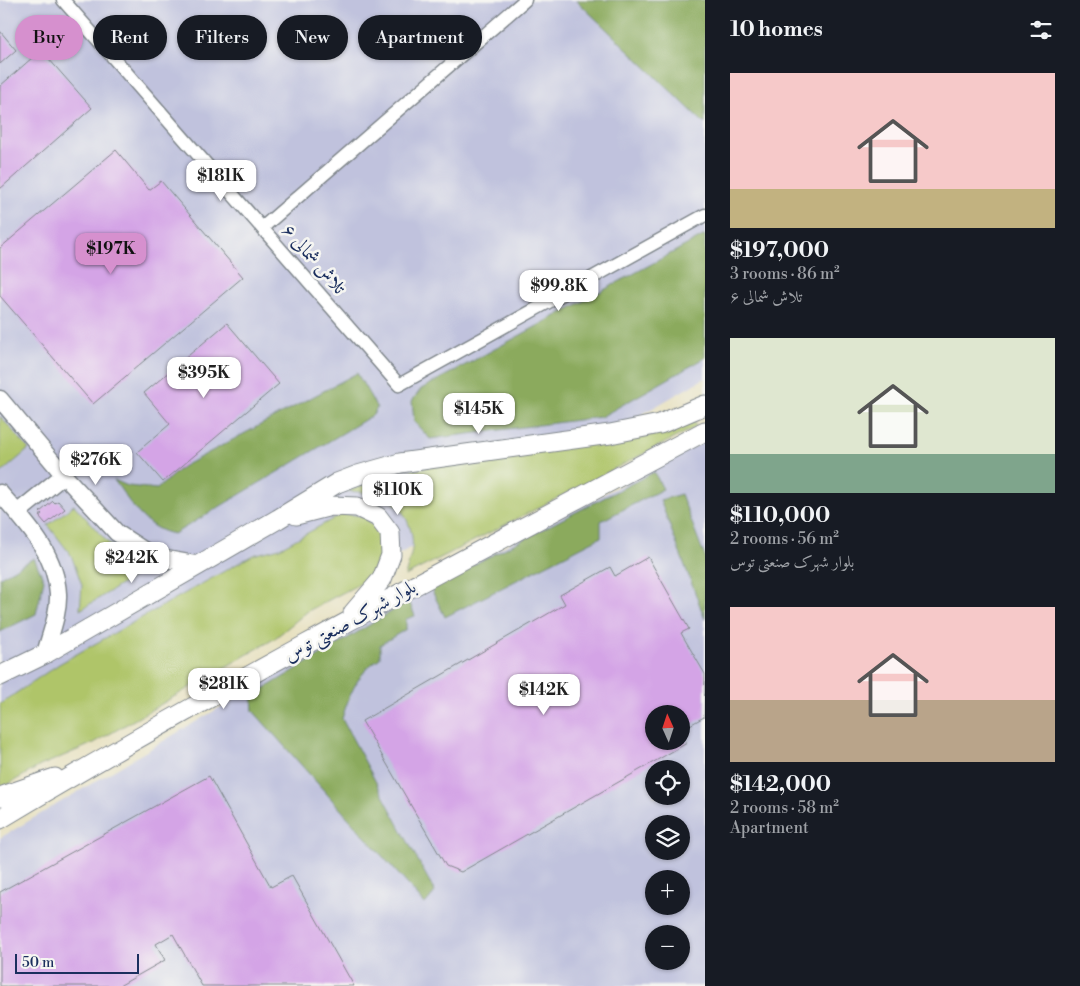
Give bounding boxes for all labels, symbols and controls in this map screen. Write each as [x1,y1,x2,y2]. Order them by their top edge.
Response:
chip: Buy [15,15,83,60]
chip: Rent [93,15,167,60]
chip: Filters [177,15,267,60]
chip: New [277,15,348,60]
chip: Apartment [358,15,482,60]
icon: filters [1027,16,1055,44]
text: 10 homes [730,17,823,43]
icon: home [848,106,938,196]
pin: $181K [186,160,256,202]
text: $181K [197,166,245,186]
street label: تلاش شمالی ۶ [277,219,351,300]
pin: $197K [76,232,146,275]
text: $197,000 [730,238,829,264]
text: $197K [86,239,136,259]
text: 3 rooms · 86 m² [730,264,840,284]
pin: $99.8K [518,270,600,312]
text: $99.8K [530,276,588,296]
text: تلاش شمالی ۶ [730,287,802,307]
pin: $395K [169,356,239,399]
text: $395K [178,363,230,383]
icon: home [848,371,938,461]
pin: $145K [444,392,514,435]
text: $145K [454,399,504,419]
pin: $276K [61,444,131,486]
text: $276K [70,450,122,470]
pin: $110K [363,474,433,516]
text: $110K [373,480,423,500]
text: $110,000 [730,503,830,529]
text: 2 rooms · 56 m² [730,529,839,549]
pin: $242K [97,542,167,584]
text: $242K [105,548,159,568]
text: بلوار شهرک صنعتی توس [730,552,854,572]
street label: بلوار شهرک صنعتی توس [280,575,421,668]
icon: home [848,640,938,730]
pin: $281K [189,668,259,710]
text: $281K [199,674,249,694]
pin: $142K [509,674,579,716]
text: $142K [519,680,569,700]
north arrow [645,705,690,750]
map controls [645,705,690,970]
button: locate [645,760,690,805]
text: $142,000 [730,772,831,798]
text: 2 rooms · 58 m² [730,798,839,818]
button: layers [645,815,690,860]
text: Apartment [730,818,809,838]
button: + [645,870,690,915]
button: − [645,925,690,970]
scale bar [15,951,139,974]
text: 50 m [22,954,54,972]

